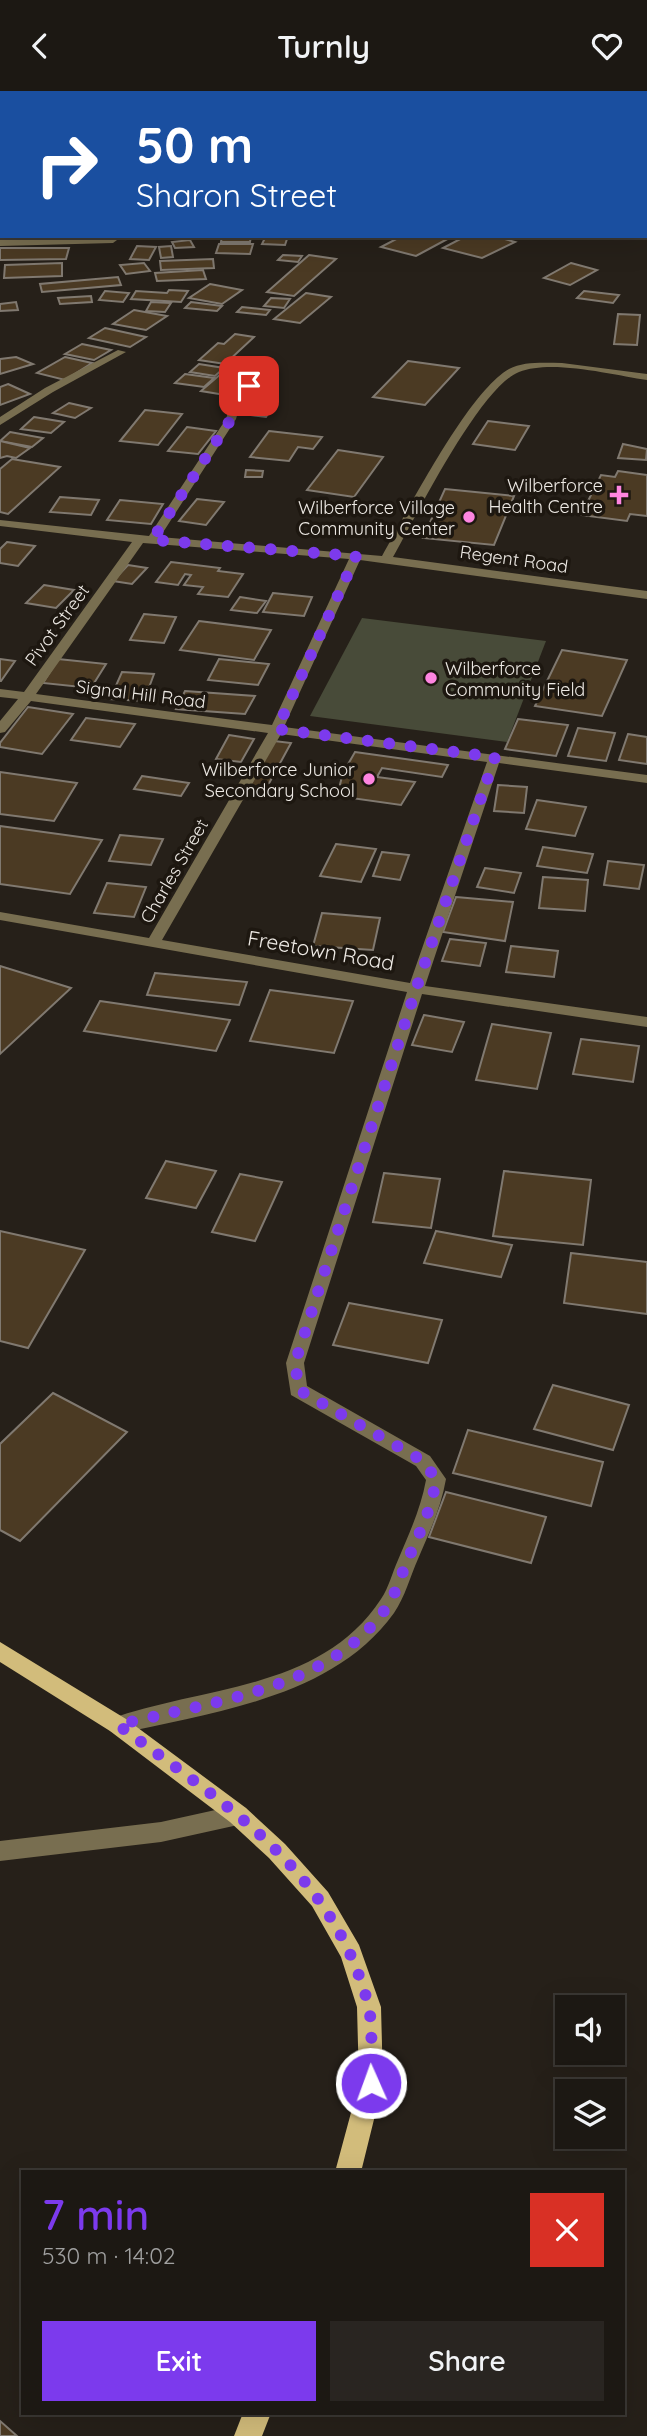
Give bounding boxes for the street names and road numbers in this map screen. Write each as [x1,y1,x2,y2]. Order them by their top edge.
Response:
street label: Regent Road [458,540,570,578]
street label: Pivot Street [20,580,94,670]
street label: Signal Hill Road [75,675,207,713]
street label: Charles Street [135,815,213,927]
street label: Freetown Road [246,924,396,976]

